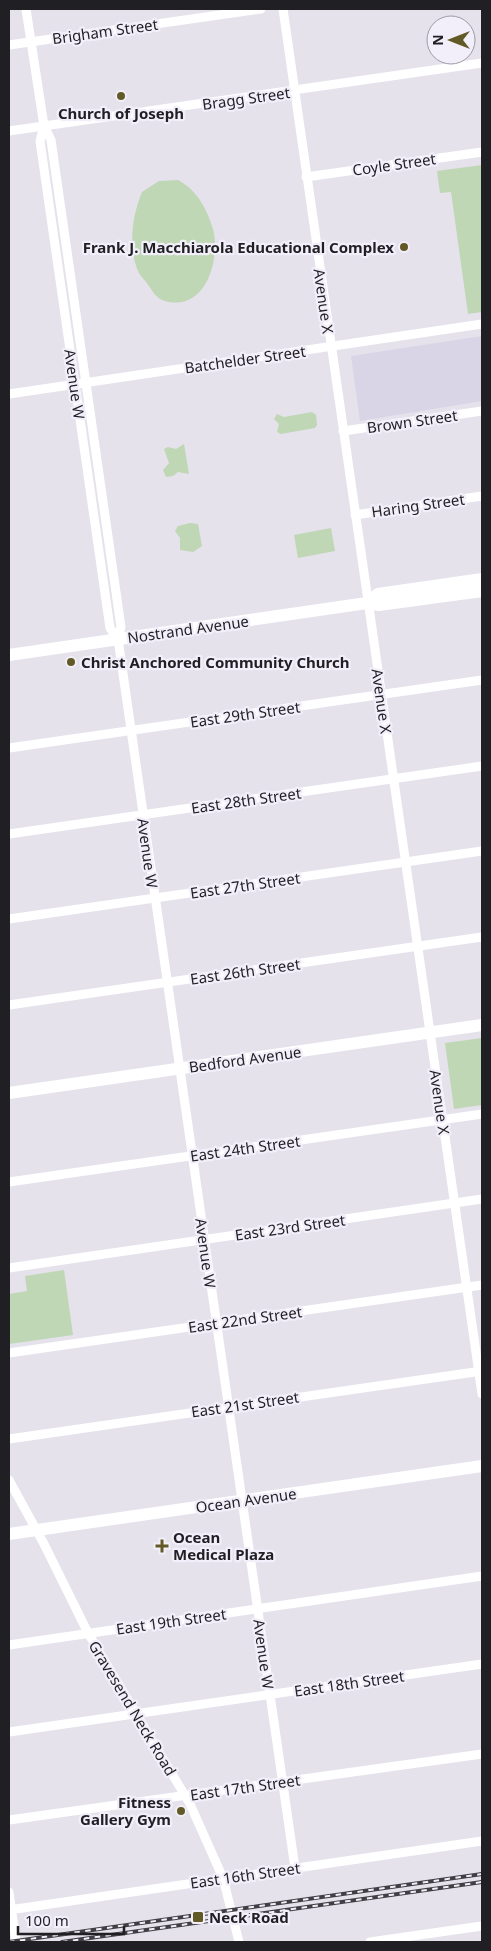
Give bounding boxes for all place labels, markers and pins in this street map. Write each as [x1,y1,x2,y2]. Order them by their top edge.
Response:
marker: Church of Joseph [115,90,127,102]
place label: Church of Joseph [58,103,184,123]
place label: Frank J. Macchiarola Educational Complex [83,237,394,257]
marker: Frank J. Macchiarola Educational Complex [398,241,410,253]
place label: Christ Anchored Community Church [81,652,350,672]
marker: Christ Anchored Community Church [65,656,77,668]
place label: Ocean Medical Plaza [173,1527,274,1564]
marker: Ocean Medical Plaza [155,1539,169,1553]
place label: Fitness Gallery Gym [80,1792,171,1829]
marker: Fitness Gallery Gym [175,1805,187,1817]
place label: Neck Road [209,1907,289,1927]
marker: Neck Road [191,1910,205,1924]

